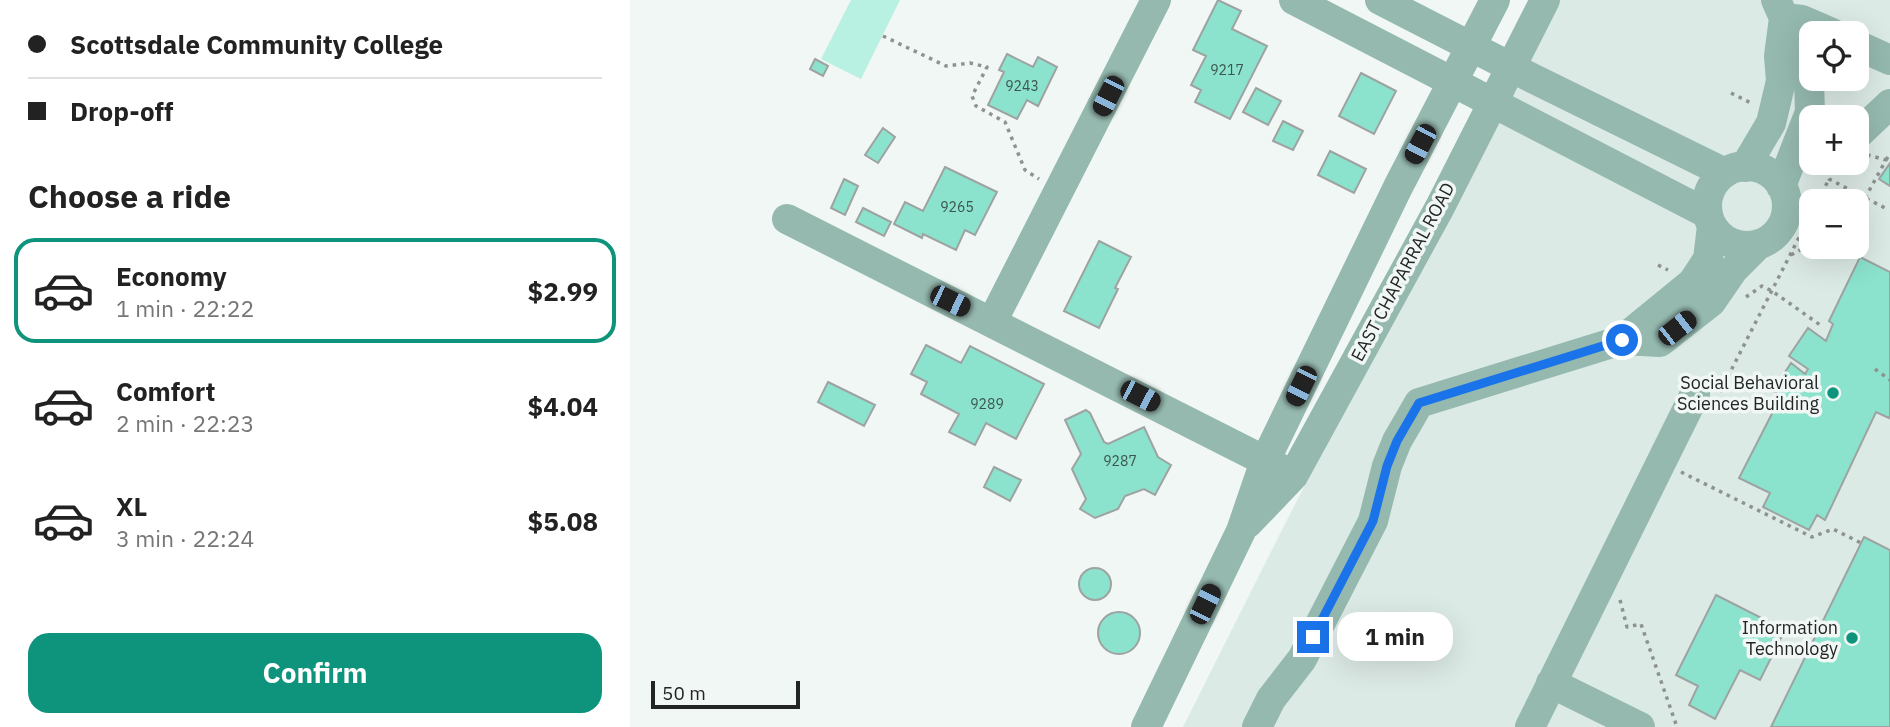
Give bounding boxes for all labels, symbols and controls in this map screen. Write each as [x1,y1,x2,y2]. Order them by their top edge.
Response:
map controls [1799,21,1869,259]
button: locate [1799,21,1869,91]
text: Scottsdale Community College [70,27,443,61]
house number: 9217 [1210,61,1244,79]
car [1090,73,1127,119]
house number: 9243 [1005,77,1039,95]
text: Drop-off [70,94,173,128]
button: + [1799,105,1869,175]
car [1401,121,1440,167]
text: Choose a ride [28,175,231,217]
street label: EAST CHAPARRAL ROAD [1346,178,1459,365]
button: − [1799,189,1869,259]
house number: 9265 [940,198,974,216]
icon: car [32,259,95,322]
text: Economy [116,259,227,293]
text: $2.99 [528,274,598,308]
car [927,282,974,320]
text: 1 min · 22:22 [116,293,254,323]
car [1654,307,1701,349]
route start [1606,324,1638,356]
car [1283,363,1320,409]
place label: Social Behavioral Sciences Building [1677,371,1819,415]
icon: car [32,374,95,437]
text: Comfort [116,374,215,408]
car [1117,377,1164,415]
marker: Social Behavioral Sciences Building [1825,385,1841,401]
text: $4.04 [528,389,598,423]
house number: 9289 [970,395,1004,413]
text: 2 min · 22:23 [116,408,254,438]
house number: 9287 [1103,452,1137,470]
icon: car [32,489,95,552]
text: XL [116,489,147,523]
text: $5.08 [528,504,598,538]
text: 3 min · 22:24 [116,523,254,553]
car [1187,581,1224,627]
callout: 1 min [1338,612,1453,662]
place label: Information Technology [1742,616,1838,660]
route end [1297,621,1329,653]
text: 1 min [1365,621,1425,651]
marker: Information Technology [1844,630,1860,646]
button: Confirm [28,633,602,713]
scale bar [651,678,800,710]
text: 50 m [662,681,706,705]

